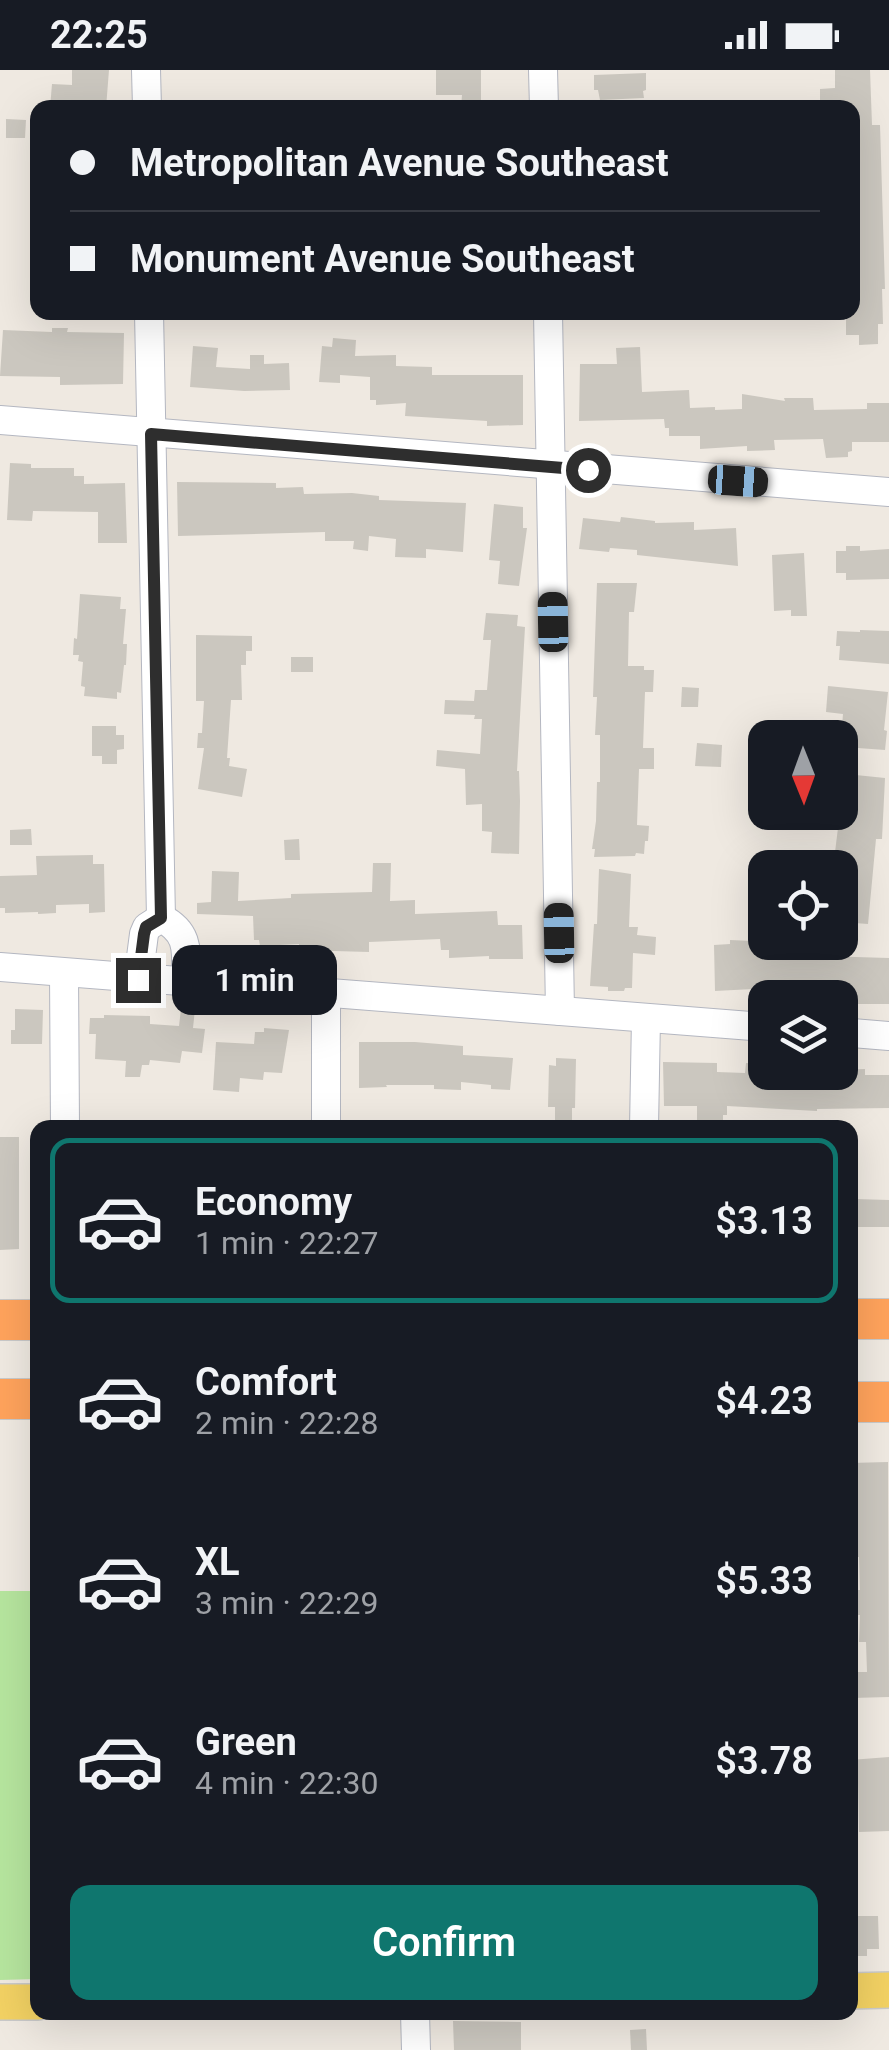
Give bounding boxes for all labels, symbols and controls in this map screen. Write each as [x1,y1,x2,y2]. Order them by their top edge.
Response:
text: 22:25 [50,13,148,57]
text: Metropolitan Avenue Southeast [130,141,669,185]
text: Monument Avenue Southeast [130,237,635,281]
route start [566,448,611,493]
car [707,464,769,498]
car [537,592,569,652]
north arrow [748,720,858,830]
map controls [748,720,858,1090]
button: locate [748,850,858,960]
car [543,903,575,963]
callout: 1 min [173,945,338,1015]
route end [116,958,161,1003]
text: 1 min [214,961,295,999]
button: layers [748,980,858,1090]
icon: car [75,1176,165,1266]
text: Economy [195,1180,352,1224]
text: $3.13 [715,1199,813,1243]
text: 1 min · 22:27 [195,1224,378,1262]
icon: car [75,1356,165,1446]
text: Comfort [195,1360,337,1404]
text: $4.23 [715,1379,813,1423]
text: 2 min · 22:28 [195,1404,378,1442]
icon: car [75,1536,165,1626]
text: XL [195,1540,240,1584]
text: $5.33 [715,1559,813,1603]
text: 3 min · 22:29 [195,1584,378,1622]
icon: car [75,1716,165,1806]
text: Green [195,1720,297,1764]
text: $3.78 [715,1739,813,1783]
text: 4 min · 22:30 [195,1764,378,1802]
button: Confirm [70,1885,818,2000]

